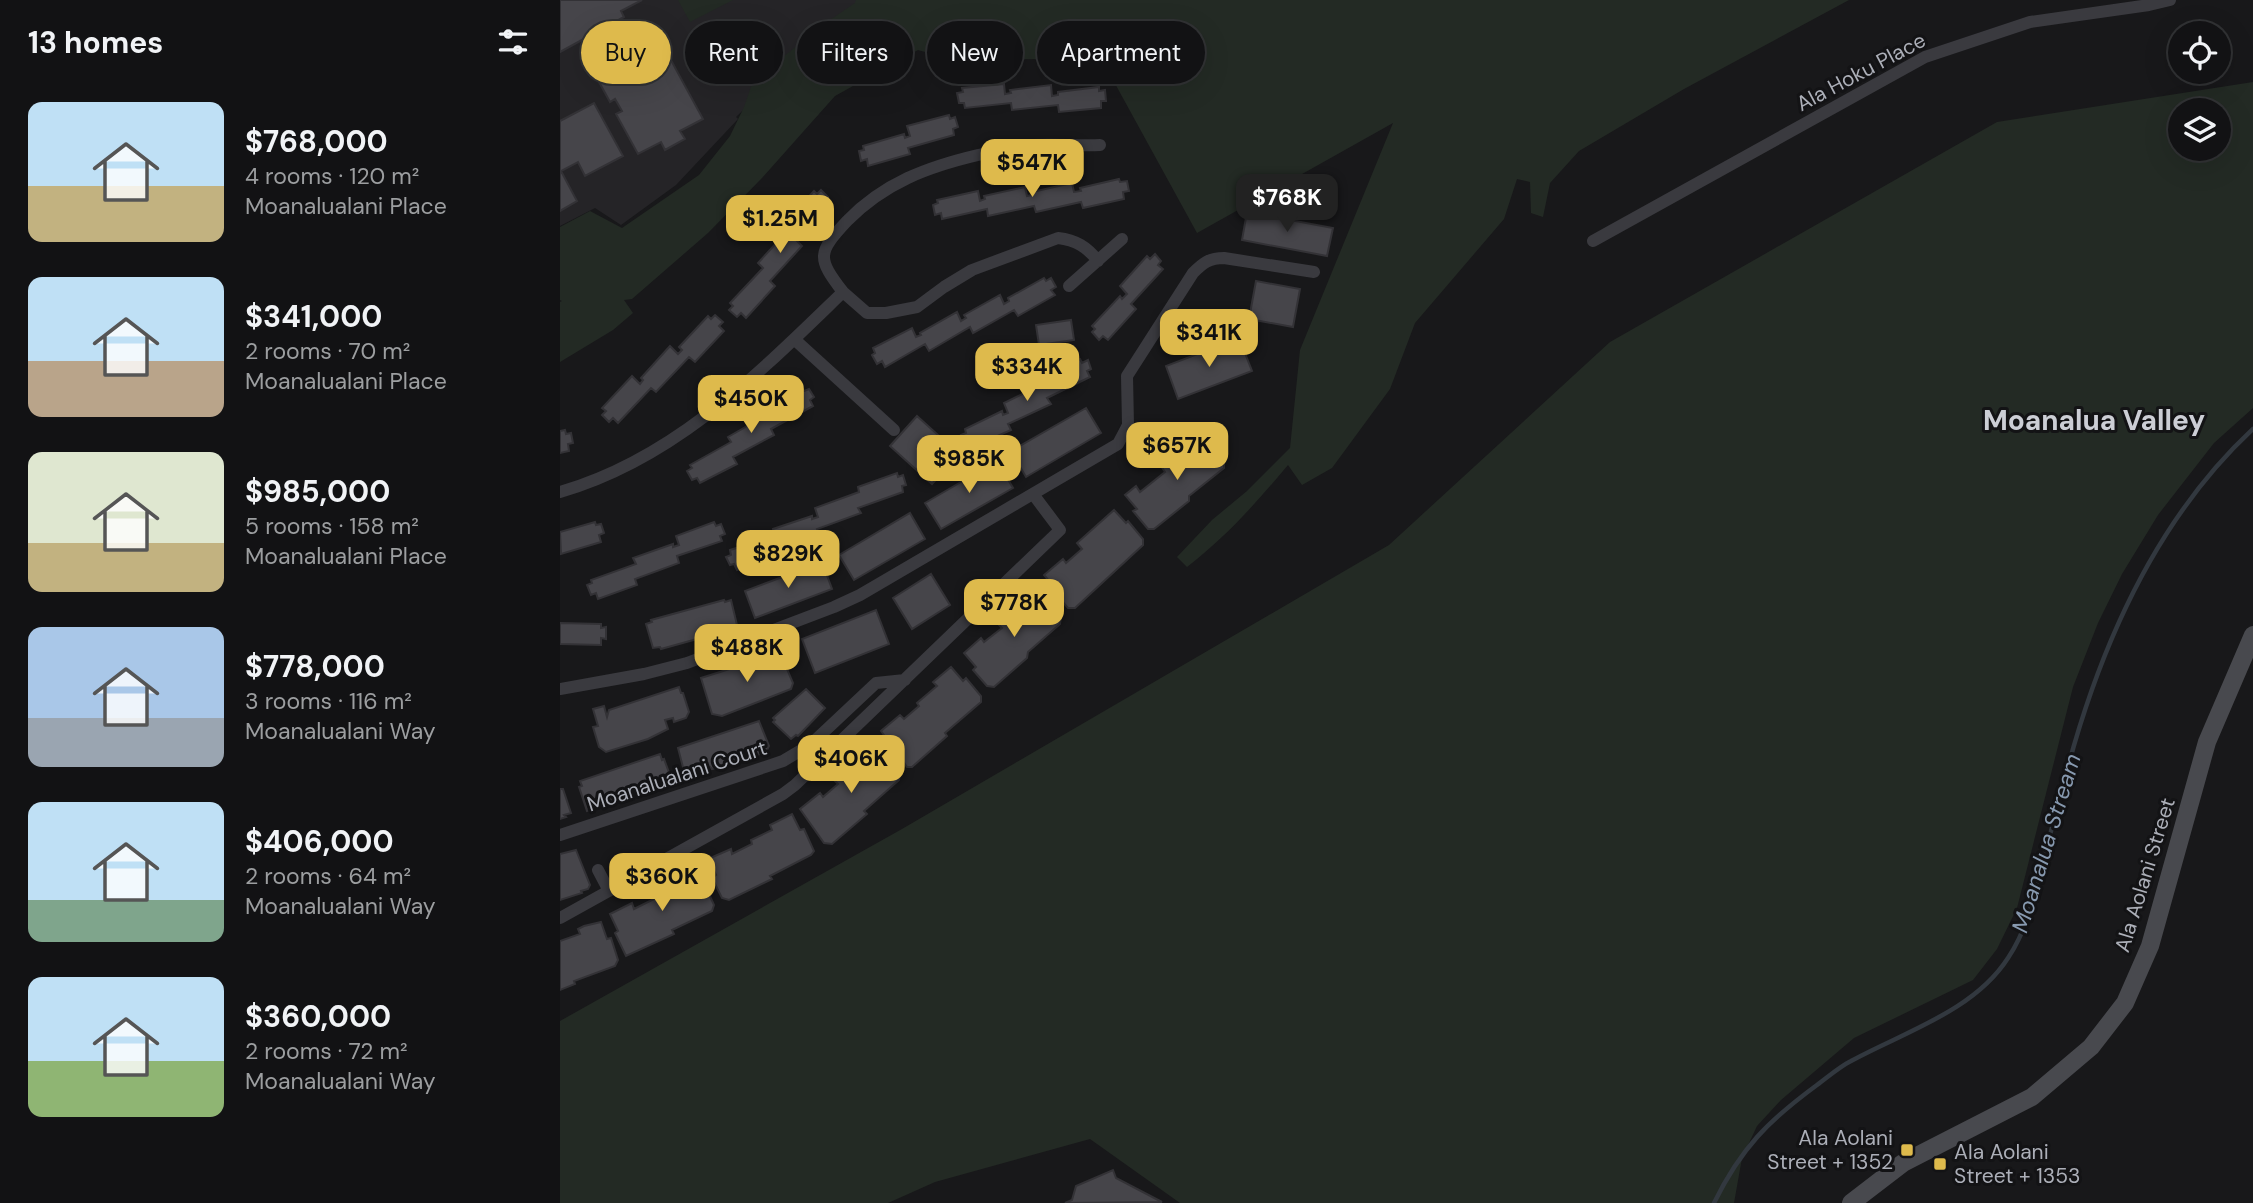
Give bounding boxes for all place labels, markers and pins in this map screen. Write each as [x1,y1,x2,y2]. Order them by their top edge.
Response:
pin: $547K [983,140,1081,199]
pin: $768K [1238,174,1336,234]
pin: $1.25M [723,196,837,255]
pin: $341K [1160,310,1258,369]
pin: $334K [978,344,1076,403]
pin: $450K [702,376,800,435]
pin: $657K [1128,422,1226,482]
pin: $985K [920,435,1018,495]
pin: $829K [739,530,837,590]
pin: $778K [965,580,1063,639]
pin: $488K [698,624,796,684]
pin: $406K [802,736,900,795]
pin: $360K [613,853,711,913]
place label: Ala Aolani Street + 1352 [1767,1124,1893,1176]
place label: Ala Aolani Street + 1353 [1954,1138,2080,1190]
marker: Ala Aolani Street + 1352 [1899,1142,1915,1158]
marker: Ala Aolani Street + 1353 [1932,1156,1948,1172]

